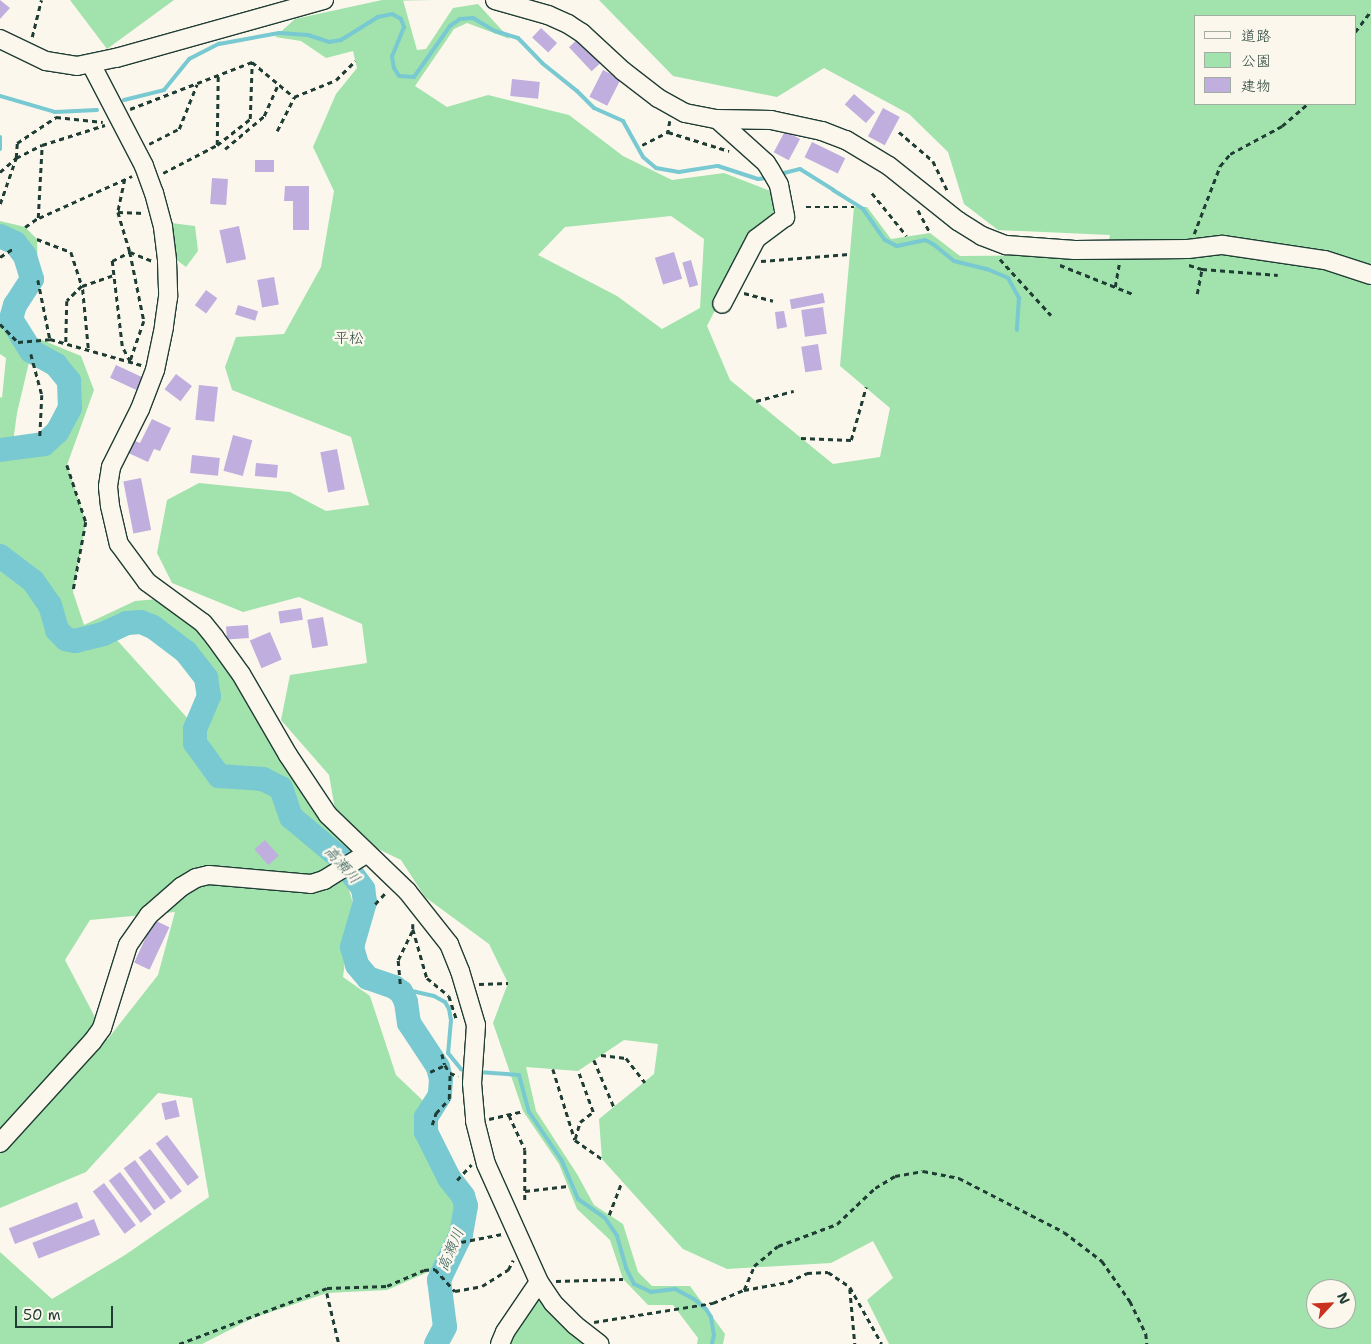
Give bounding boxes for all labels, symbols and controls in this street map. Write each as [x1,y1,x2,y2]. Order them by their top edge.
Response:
legend [1194,15,1356,105]
text: 道路 [1241,26,1271,46]
text: 公園 [1241,51,1271,71]
text: 建物 [1241,76,1271,96]
district label: 平松 [334,330,364,348]
water label: 高瀬川 [320,842,364,888]
water label: 高瀬川 [434,1226,468,1274]
north arrow [1306,1279,1356,1329]
text: N [1333,1289,1354,1307]
scale bar [18,1296,115,1328]
text: 50 m [23,1305,61,1325]

